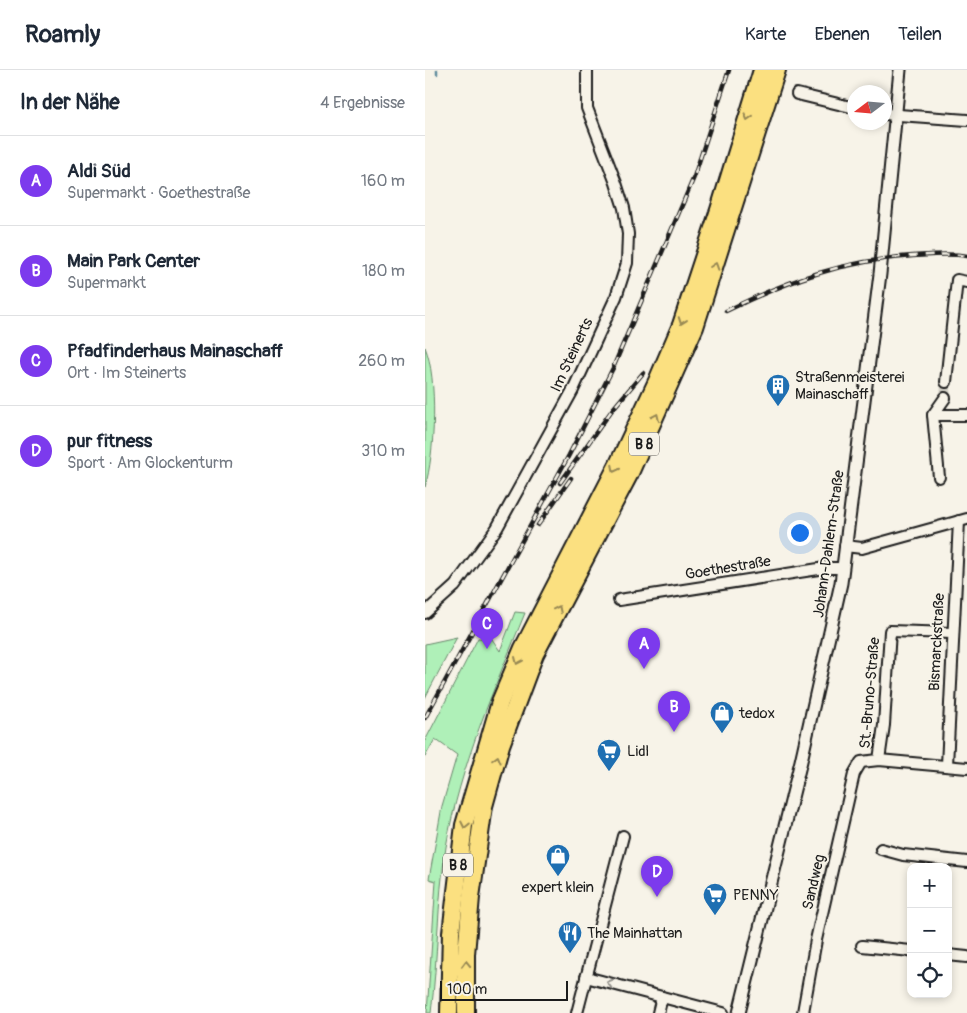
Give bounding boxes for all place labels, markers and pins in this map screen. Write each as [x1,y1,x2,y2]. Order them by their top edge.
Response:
place label: Straßenmeisterei Mainaschaff [795,368,905,404]
building icon: Straßenmeisterei Mainaschaff [765,373,791,407]
pin: C [471,608,503,649]
pin: A [628,628,660,669]
pin: B [658,691,690,732]
shop icon: tedox [709,700,735,734]
place label: tedox [738,704,775,723]
supermarket icon: Lidl [596,738,622,772]
place label: Lidl [627,742,649,761]
shop icon: expert klein [545,843,571,877]
pin: D [641,856,673,897]
place label: expert klein [522,878,594,897]
supermarket icon: PENNY [702,882,728,916]
place label: PENNY [733,886,779,905]
restaurant icon: The Mainhattan [557,920,583,954]
place label: The Mainhattan [587,924,682,943]

